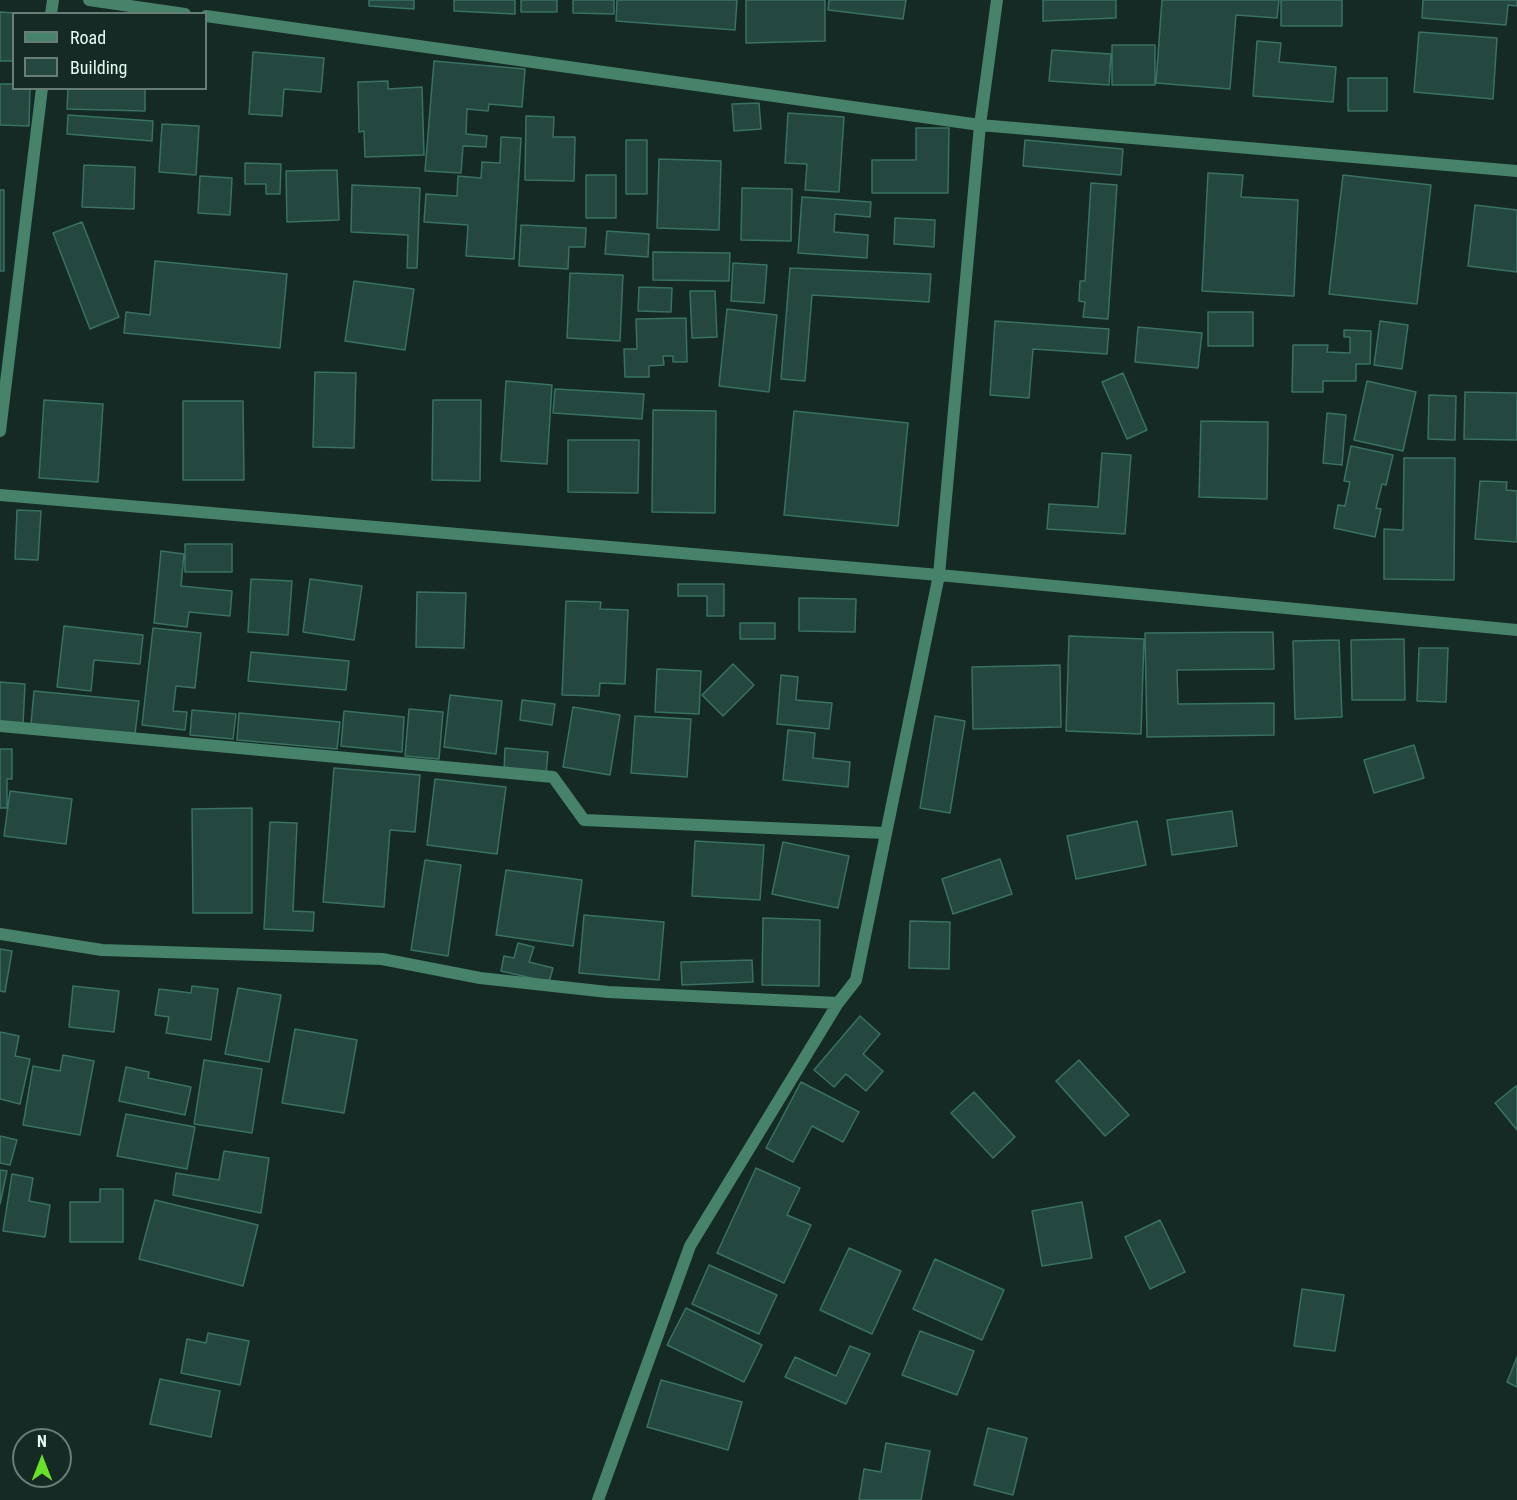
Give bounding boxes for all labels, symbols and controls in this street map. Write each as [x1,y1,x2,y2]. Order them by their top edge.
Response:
legend [12,12,207,90]
text: Road [70,27,106,48]
text: Building [70,57,127,78]
north arrow [12,1428,72,1488]
text: N [37,1432,47,1451]

